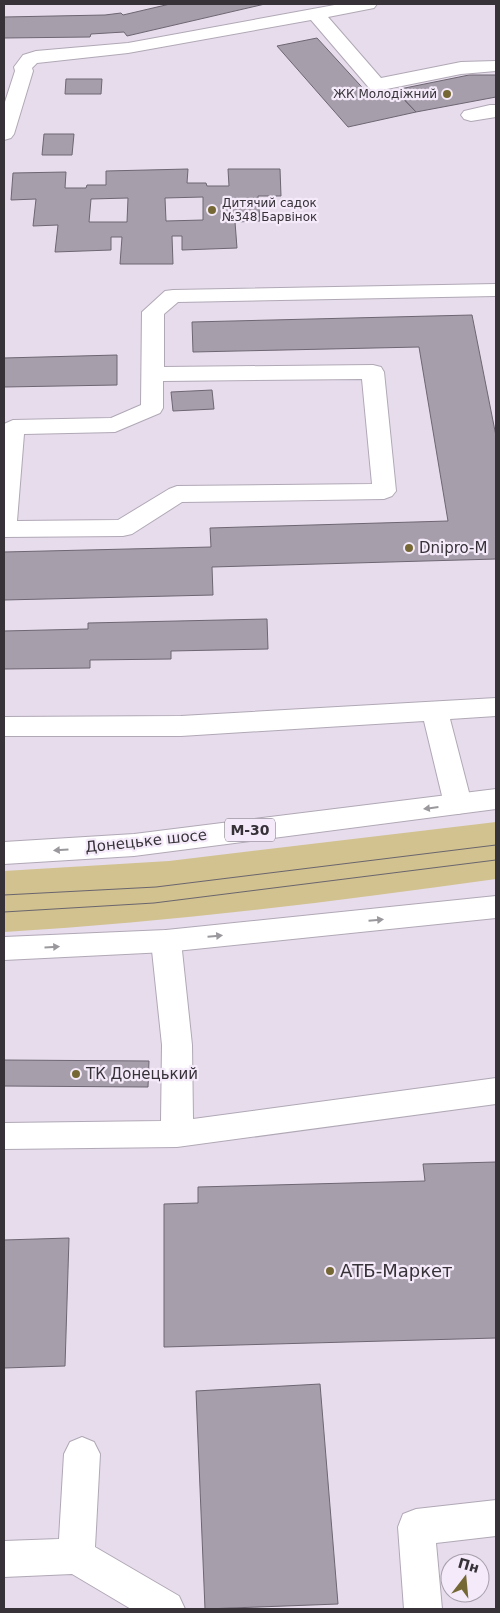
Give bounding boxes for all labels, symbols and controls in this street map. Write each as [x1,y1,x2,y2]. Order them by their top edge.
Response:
place label: ЖК Молодіжний [333,87,437,101]
marker: ЖК Молодіжний [441,88,453,100]
place label: Дитячий садок №348 Барвінок [222,196,317,224]
marker: Дитячий садок №348 Барвінок [206,204,218,216]
place label: Dnipro-M [419,539,487,557]
marker: Dnipro-M [403,542,415,554]
one-way arrow [422,804,438,812]
road number: М-30 [225,818,275,842]
street label: Донецьке шосе [84,826,208,856]
one-way arrow [52,846,68,854]
one-way arrow [369,916,385,924]
one-way arrow [207,932,223,940]
one-way arrow [45,942,61,950]
place label: ТК Донецький [85,1065,198,1083]
marker: ТК Донецький [70,1068,82,1080]
place label: АТБ-Маркет [340,1260,453,1281]
marker: АТБ-Маркет [324,1265,336,1277]
north arrow [440,1553,490,1603]
text: Пн [456,1555,481,1576]

